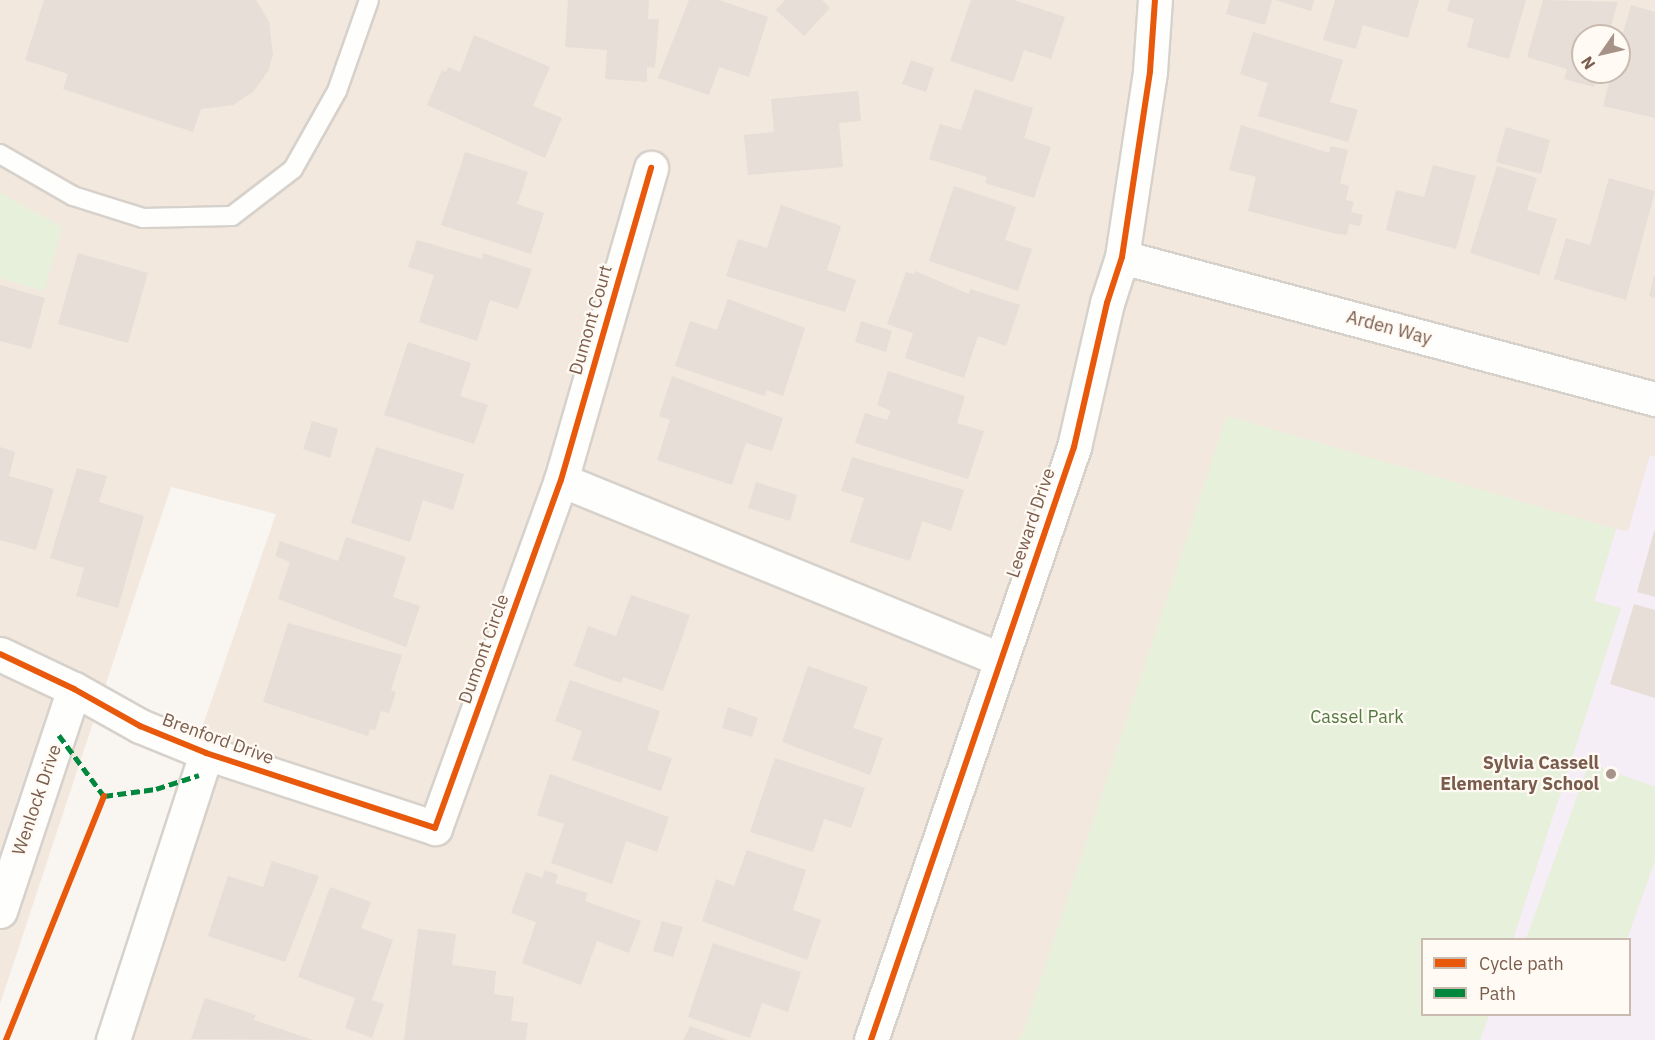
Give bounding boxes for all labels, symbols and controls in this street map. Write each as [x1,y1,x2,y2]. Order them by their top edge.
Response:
north arrow [1571,24,1631,84]
text: N [1576,53,1599,73]
street label: Dumont Court [565,263,617,377]
street label: Arden Way [1344,306,1434,350]
street label: Leeward Drive [1002,465,1060,581]
street label: Dumont Circle [454,591,514,707]
park label: Cassel Park [1310,706,1404,728]
street label: Brenford Drive [159,709,277,769]
street label: Wenlock Drive [8,742,66,858]
place label: Sylvia Cassell Elementary School [1440,753,1599,795]
marker: Sylvia Cassell Elementary School [1604,767,1618,781]
legend [1421,938,1631,1016]
text: Cycle path [1479,952,1564,975]
text: Path [1479,982,1516,1005]

